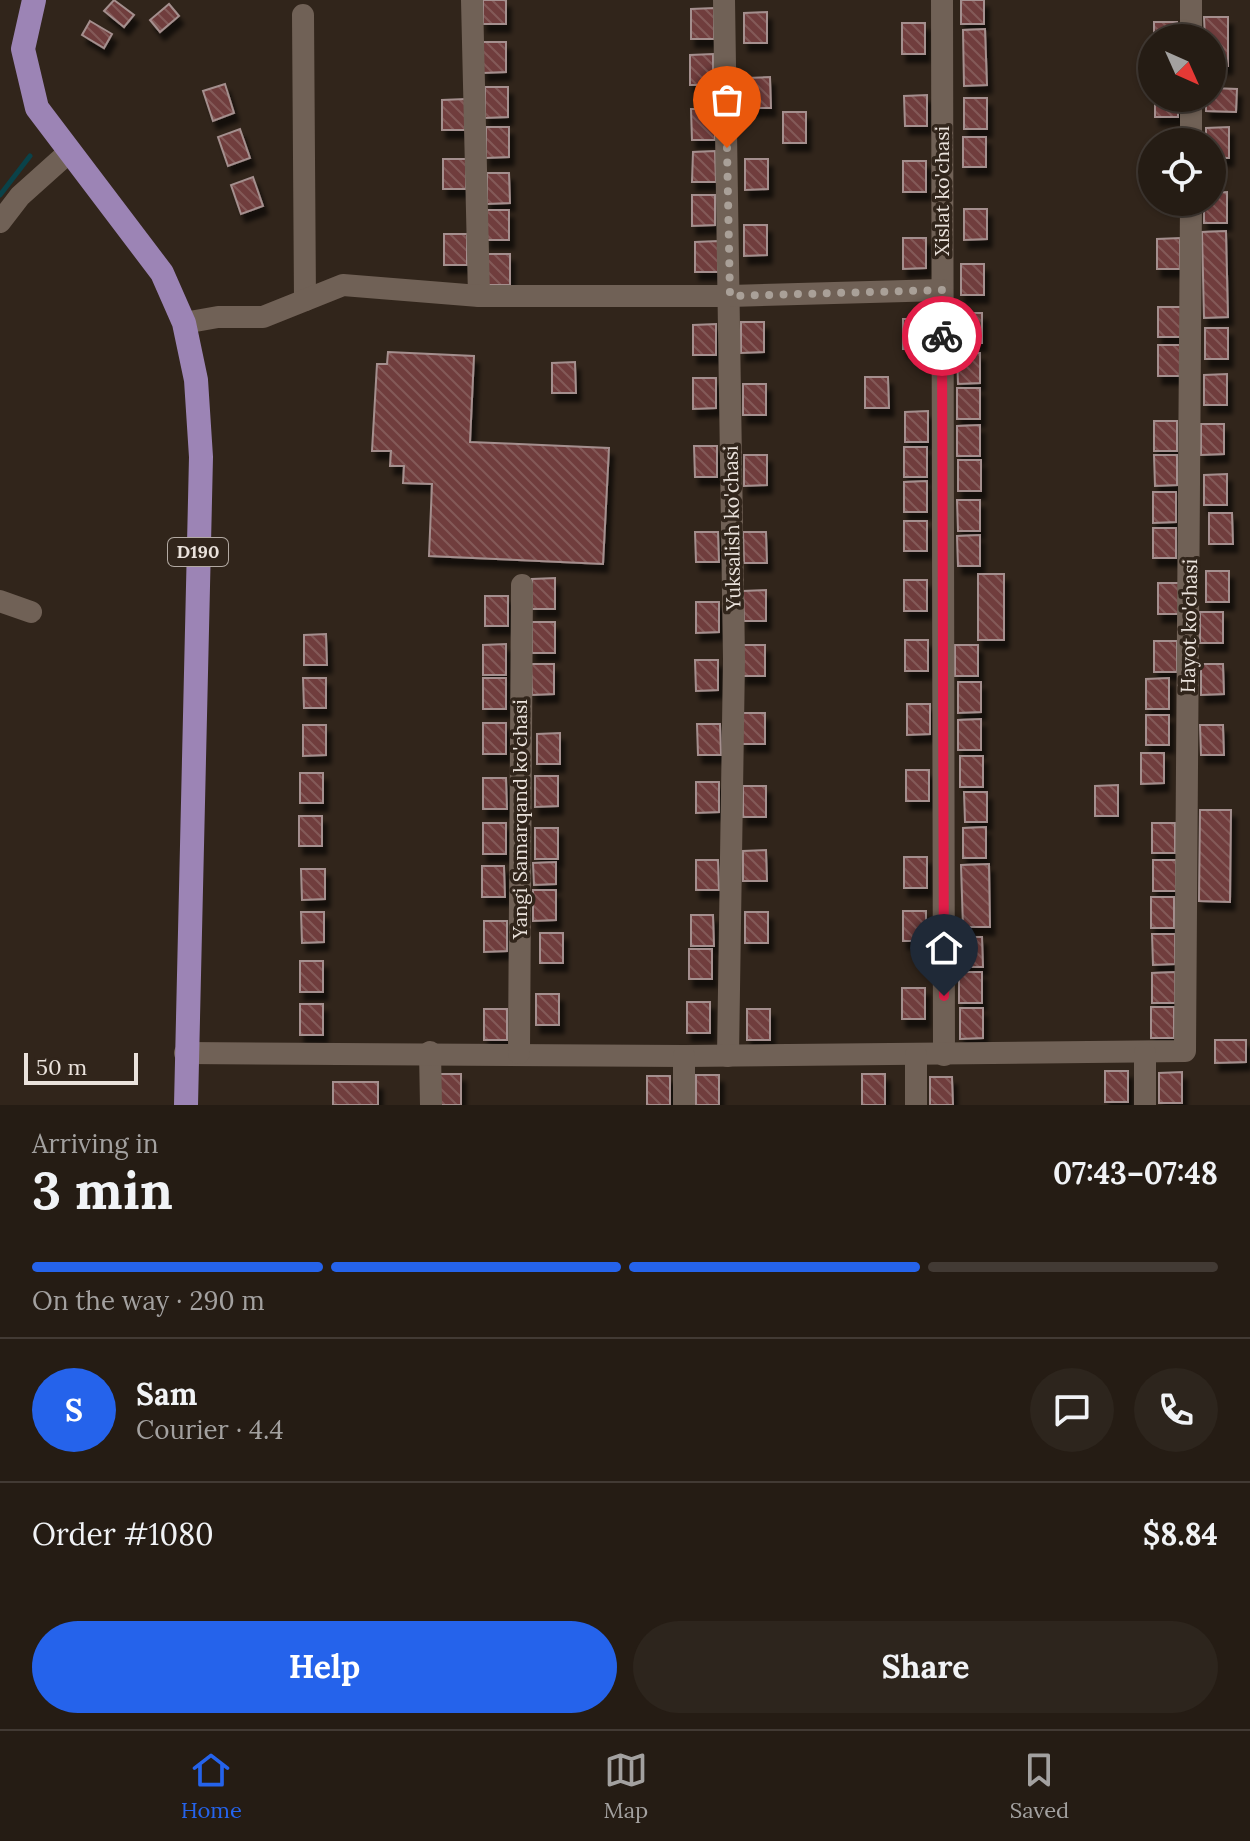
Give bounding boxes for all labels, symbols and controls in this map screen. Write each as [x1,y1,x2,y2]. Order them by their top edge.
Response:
north arrow [1138,24,1226,112]
map controls [1138,24,1226,216]
pin [693,66,761,148]
icon: bag [705,78,749,122]
street label: Xislat ko'chasi [929,126,954,256]
button: locate [1138,128,1226,216]
courier [902,296,982,376]
icon: bike [920,314,964,358]
street label: Yuksalish ko'chasi [718,445,745,612]
road number: D190 [168,538,228,566]
street label: Hayot ko'chasi [1175,559,1202,693]
street label: Yangi Samarqand ko'chasi [507,699,532,940]
pin [910,914,978,996]
icon: home [922,926,966,970]
scale bar [24,1049,138,1085]
text: 50 m [36,1053,87,1081]
text: Arriving in [32,1127,159,1160]
text: 07:43–07:48 [1053,1154,1218,1192]
text: 3 min [32,1157,173,1223]
text: On the way · 290 m [32,1284,265,1317]
button: chat [1030,1368,1114,1452]
button: phone [1134,1368,1218,1452]
text: Sam [136,1375,197,1413]
text: S [65,1391,83,1429]
text: Courier · 4.4 [136,1413,284,1446]
text: Order #1080 [32,1515,214,1553]
text: $8.84 [1143,1515,1218,1553]
button: Help [32,1621,617,1713]
button: Share [633,1621,1218,1713]
tab: Home [181,1748,242,1824]
tab: Map [603,1748,648,1824]
tab: Saved [1010,1748,1069,1824]

